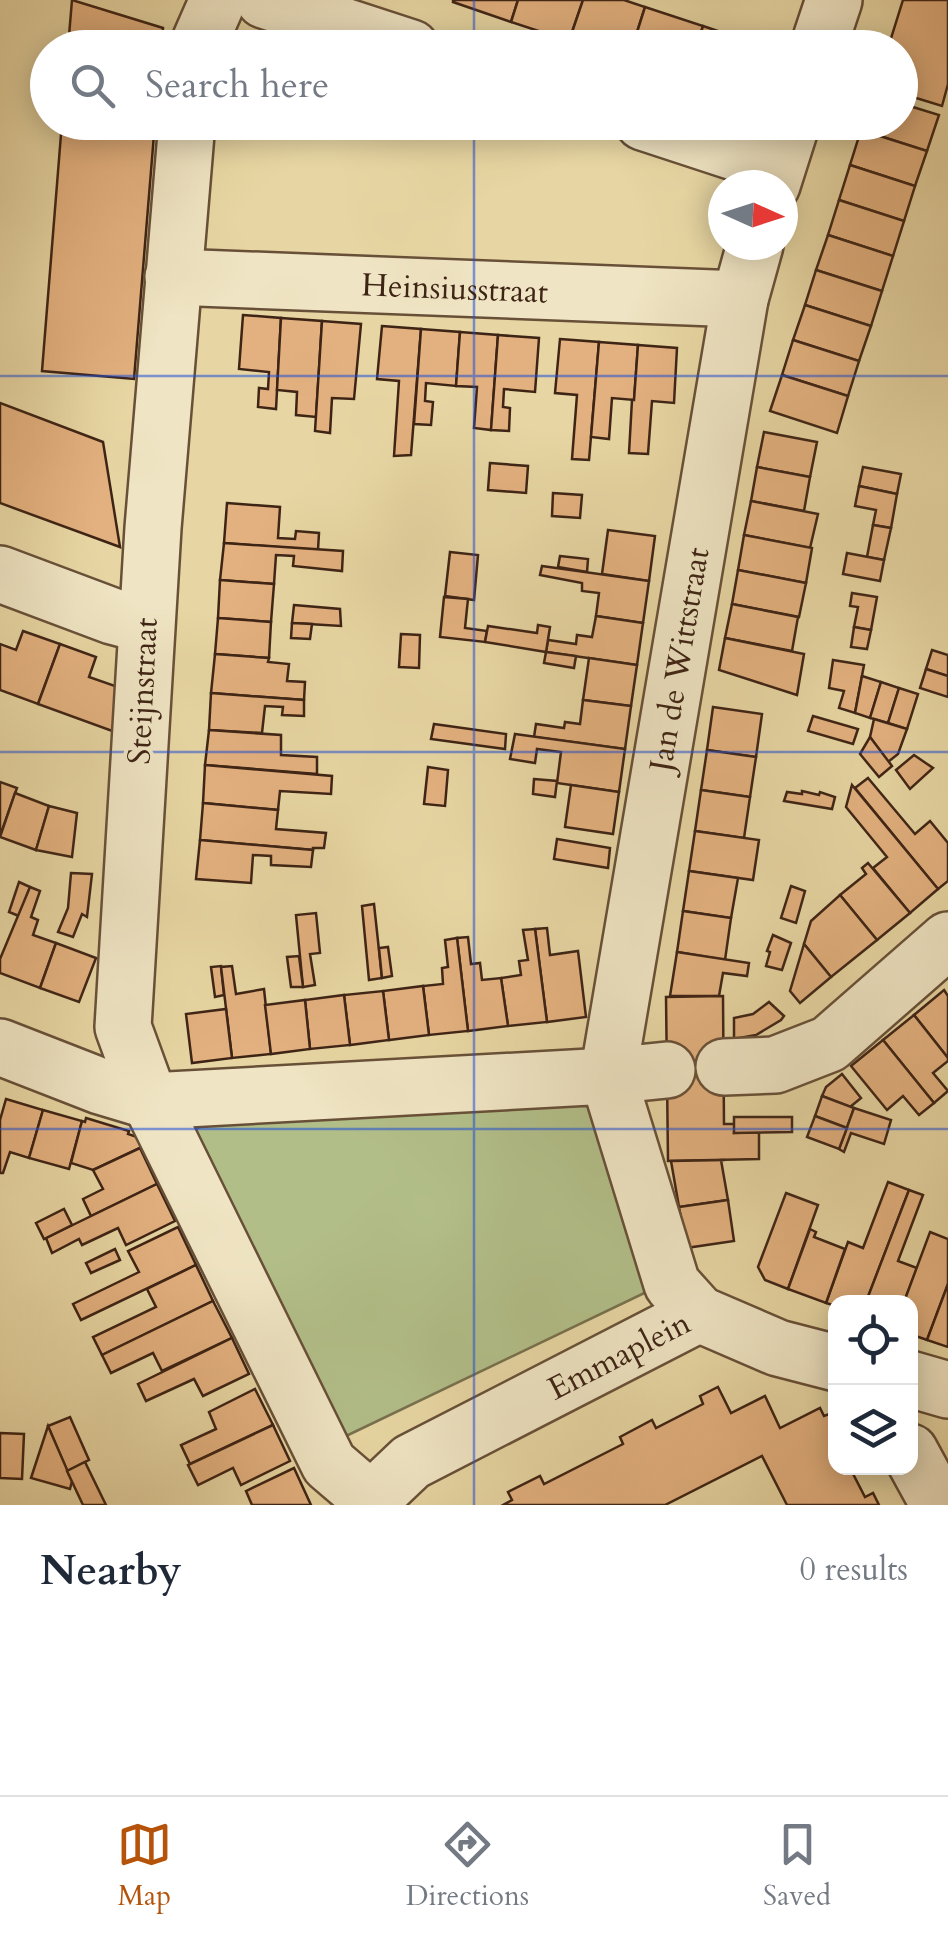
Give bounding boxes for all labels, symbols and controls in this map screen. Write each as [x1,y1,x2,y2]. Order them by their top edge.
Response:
search box [30,30,918,140]
icon: search [65,58,120,113]
text: Search here [145,59,329,111]
north arrow [708,170,798,260]
street label: Heinsiusstraat [361,263,549,315]
street label: Jan de Wittstraat [638,544,720,779]
street label: Steijnstraat [117,616,169,766]
map controls [828,1295,918,1475]
button: locate [828,1295,918,1385]
street label: Emmaplein [540,1301,698,1411]
button: layers [828,1385,918,1475]
text: Nearby [40,1542,182,1599]
text: 0 results [800,1548,908,1592]
tab: Map [117,1817,172,1915]
tab: Directions [406,1817,529,1915]
tab: Saved [763,1817,831,1915]

